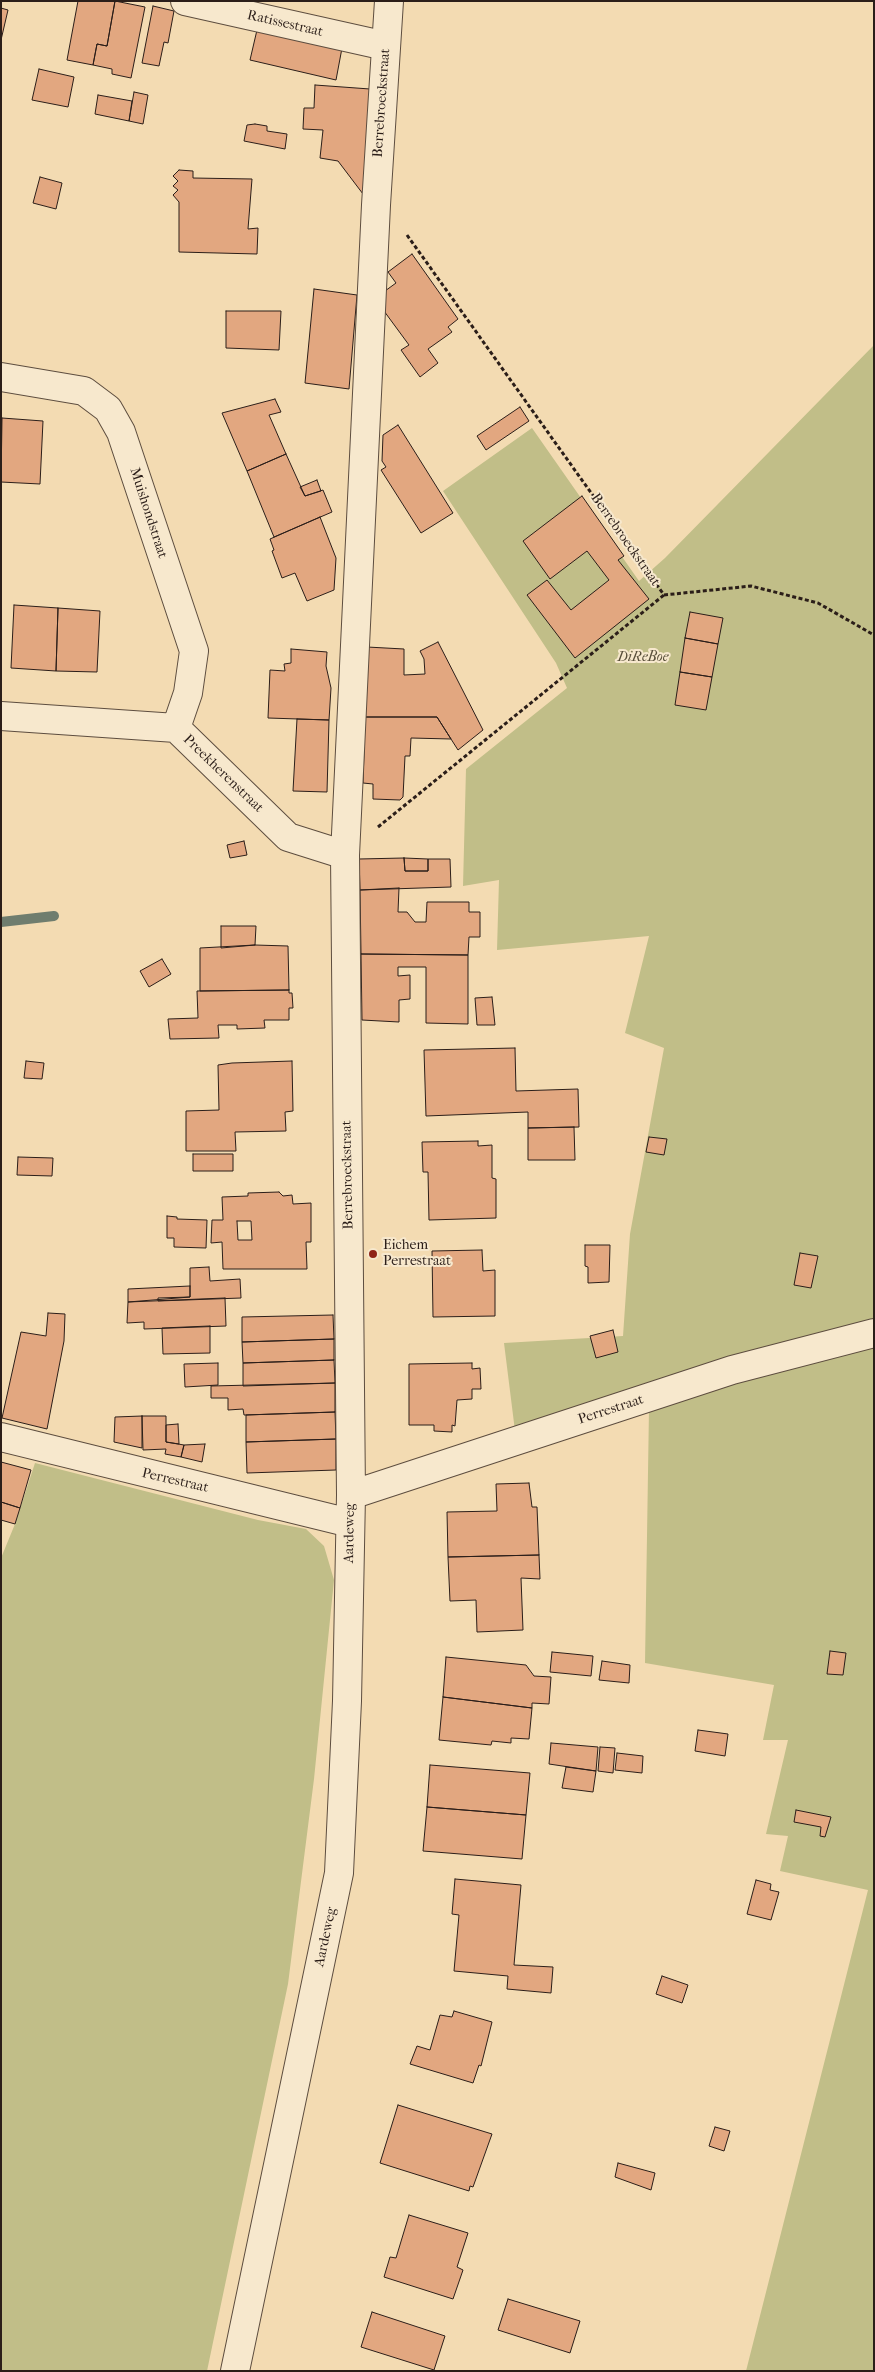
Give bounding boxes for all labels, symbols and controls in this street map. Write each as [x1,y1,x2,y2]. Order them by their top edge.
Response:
street label: Ratissestraat [245,7,325,41]
street label: Berrebroeckstraat [370,48,394,158]
street label: Muishondstraat [125,466,171,560]
street label: Berrebroeckstraat [587,490,663,590]
park label: DiReBoe [618,650,668,666]
street label: Preekherenstraat [179,731,267,817]
street label: Berrebroeckstraat [339,1120,357,1230]
place label: Eichem Perrestraat [383,1238,451,1270]
marker: Eichem Perrestraat [367,1248,379,1260]
street label: Perrestraat [576,1392,646,1428]
street label: Perrestraat [140,1465,210,1497]
street label: Aardeweg [341,1503,359,1563]
street label: Aardeweg [312,1906,340,1968]

